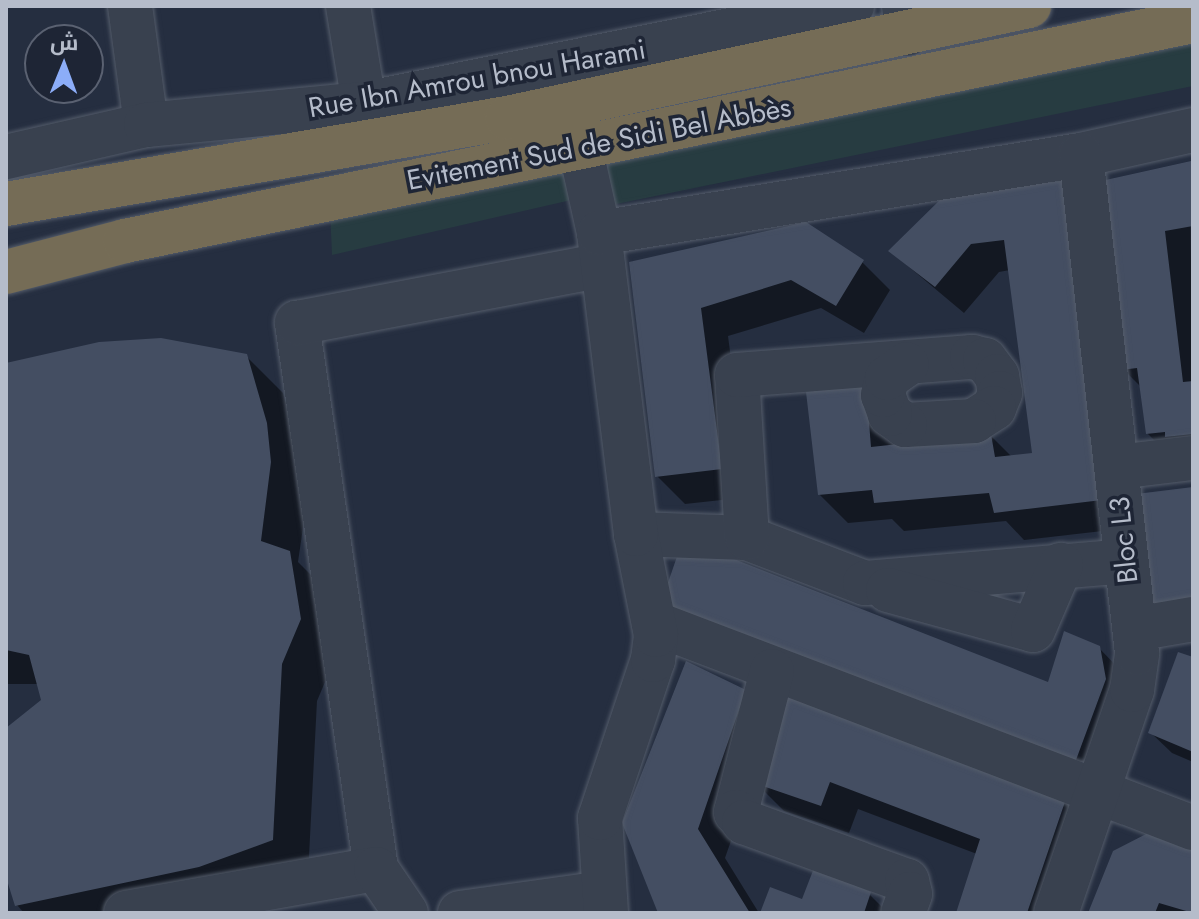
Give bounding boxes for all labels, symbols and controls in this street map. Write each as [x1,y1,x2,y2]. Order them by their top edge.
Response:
north arrow [24,24,104,104]
text: ش [50,26,79,58]
street label: Rue Ibn Amrou bnou Harami [306,33,648,125]
street label: Evitement Sud de Sidi Bel Abbès [404,90,794,198]
street label: Bloc L3 [1103,495,1145,585]

